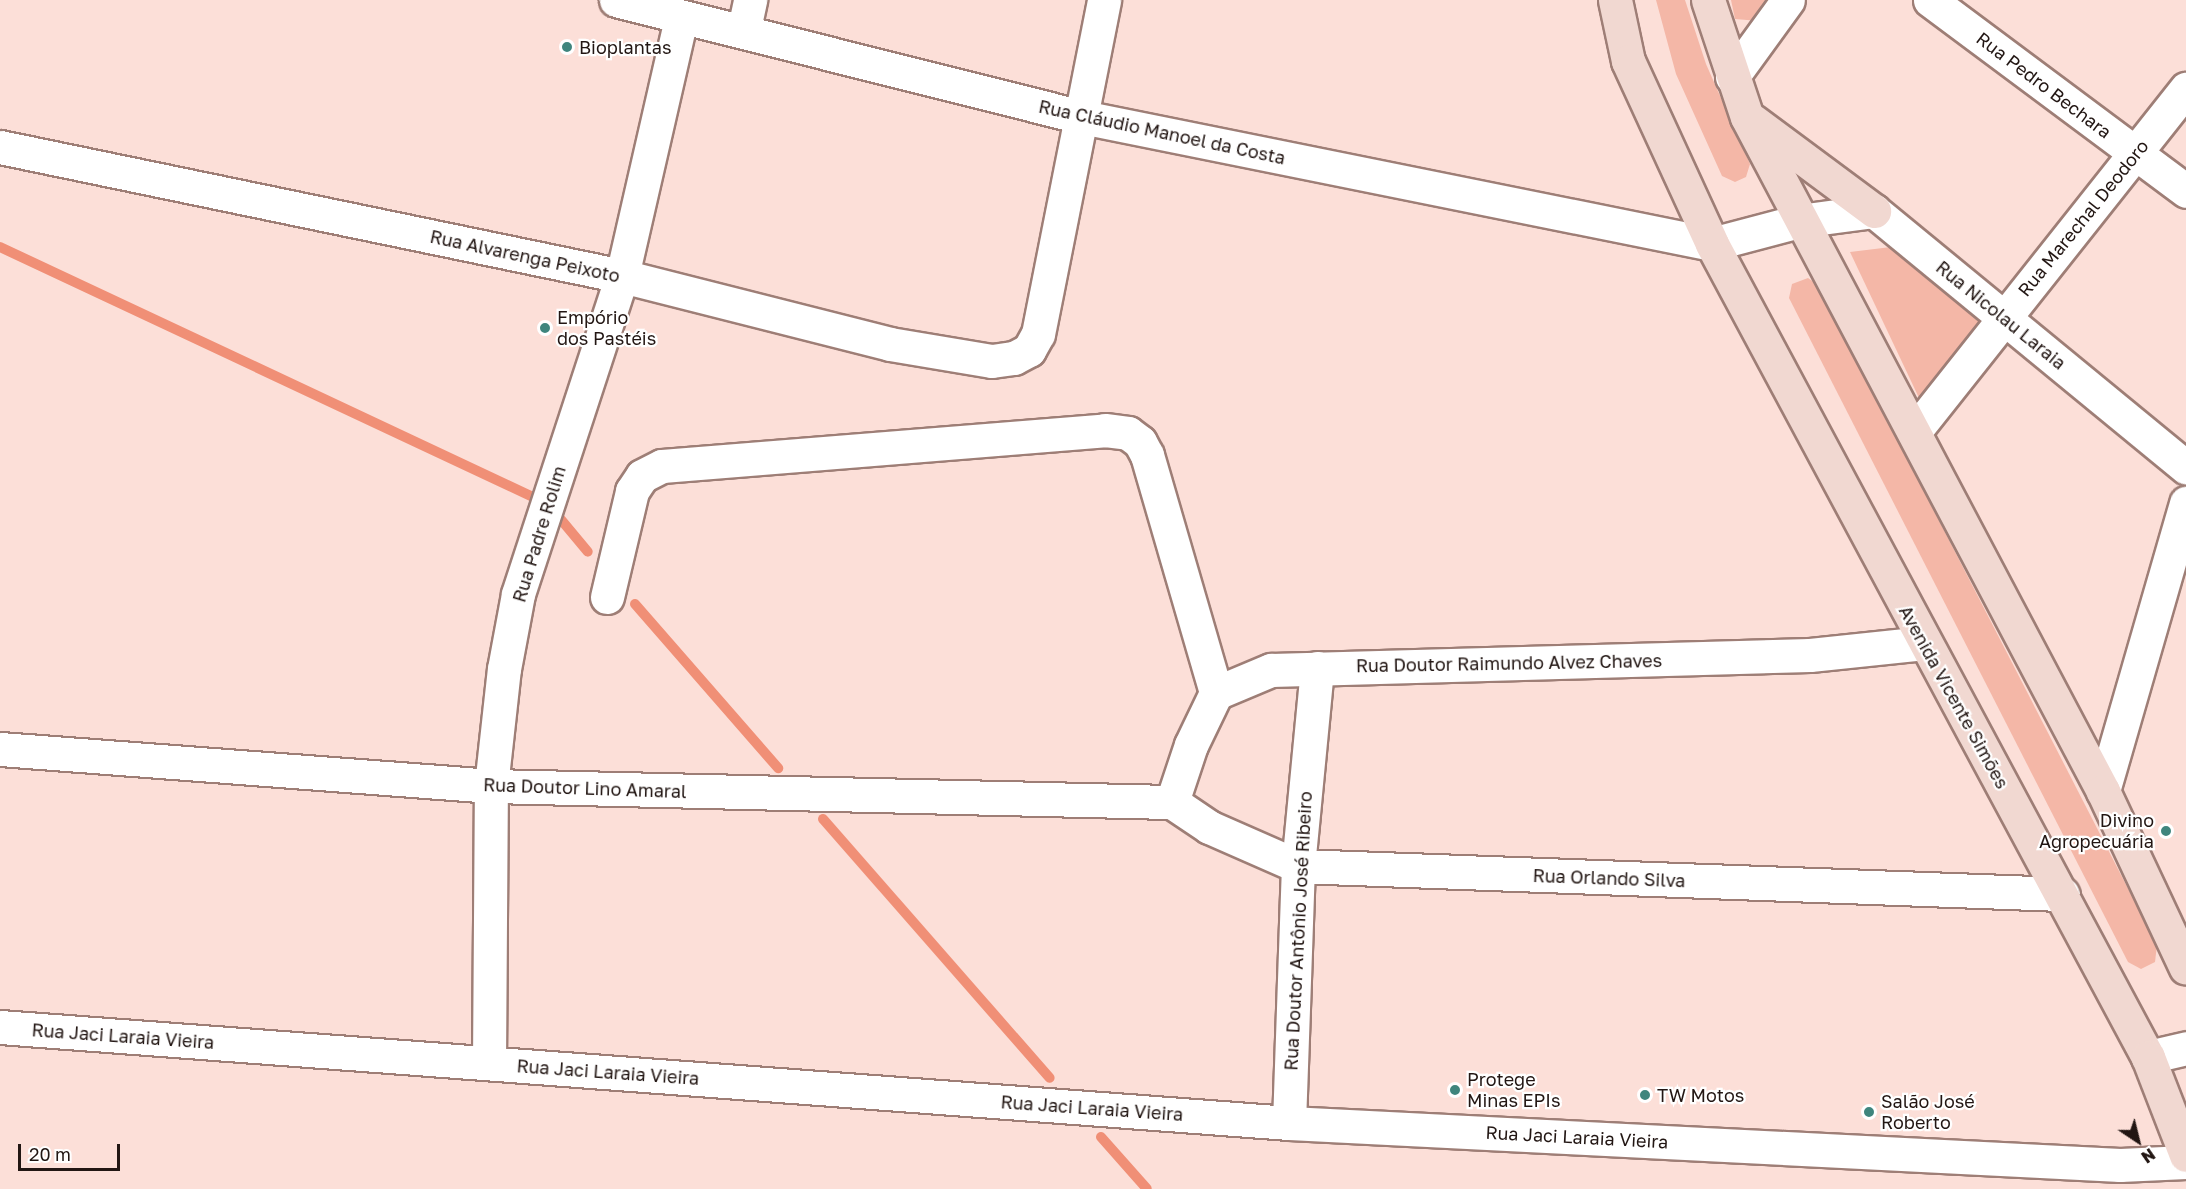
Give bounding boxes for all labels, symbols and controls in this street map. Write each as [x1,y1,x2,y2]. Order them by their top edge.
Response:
street label: Rua Pedro Bechara [1972,27,2116,143]
place label: Bioplantas [579,36,671,58]
marker: Bioplantas [560,40,574,54]
street label: Rua Cláudio Manoel da Costa [1037,95,1287,169]
street label: Rua Marechal Deodoro [2013,135,2153,301]
street label: Rua Alvarenga Peixoto [428,225,622,287]
street label: Rua Nicolau Laraia [1932,256,2070,374]
place label: Empório dos Pastéis [557,307,656,350]
marker: Empório dos Pastéis [538,321,552,335]
street label: Rua Padre Rolim [508,463,570,605]
street label: Avenida Vicente Simões [1895,602,2013,792]
street label: Rua Doutor Raimundo Alvez Chaves [1356,650,1662,676]
street label: Rua Doutor Lino Amaral [483,774,687,802]
street label: Rua Doutor Antônio José Ribeiro [1280,791,1316,1071]
place label: Divino Agropecuária [2039,810,2154,852]
marker: Divino Agropecuária [2159,824,2173,838]
street label: Rua Orlando Silva [1532,865,1686,891]
street label: Rua Jaci Laraia Vieira [31,1019,215,1053]
street label: Rua Jaci Laraia Vieira [516,1055,700,1089]
place label: Protege Minas EPIs [1467,1069,1561,1112]
marker: Protege Minas EPIs [1448,1083,1462,1097]
place label: TW Motos [1657,1084,1744,1106]
marker: TW Motos [1638,1088,1652,1102]
street label: Rua Jaci Laraia Vieira [1000,1091,1184,1125]
place label: Salão José Roberto [1881,1091,1975,1134]
marker: Salão José Roberto [1862,1105,1876,1119]
north arrow [2108,1111,2168,1171]
street label: Rua Jaci Laraia Vieira [1485,1121,1669,1153]
scale bar [21,1132,123,1170]
text: 20 m [29,1143,71,1165]
text: N [2138,1144,2159,1167]

